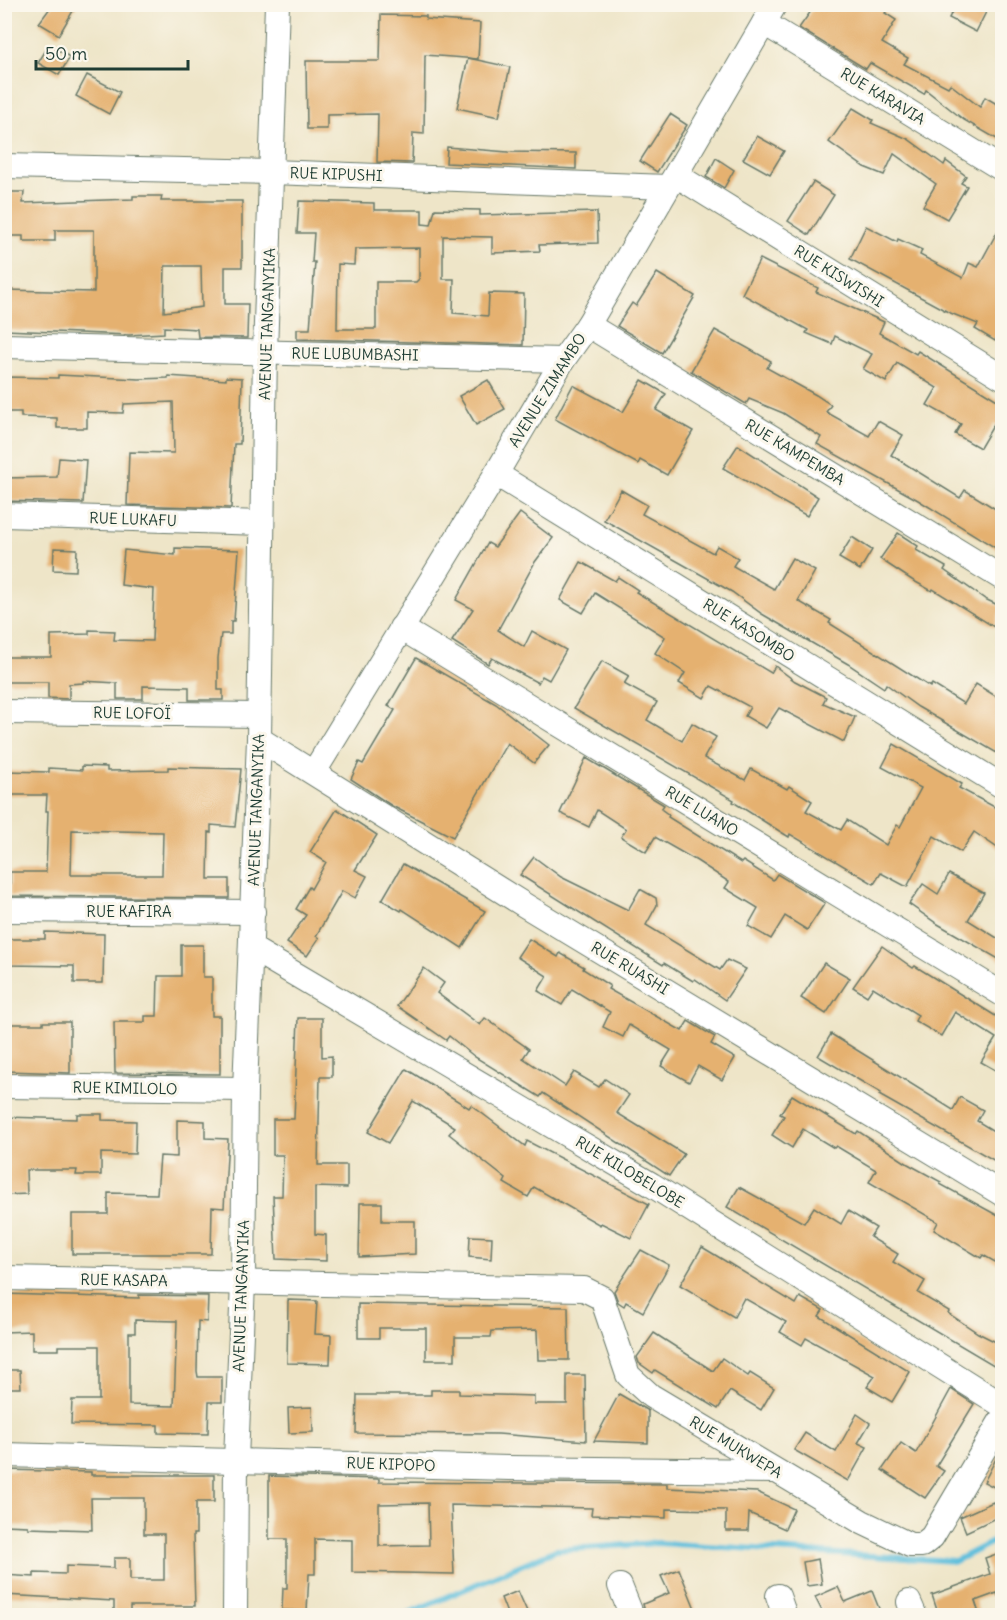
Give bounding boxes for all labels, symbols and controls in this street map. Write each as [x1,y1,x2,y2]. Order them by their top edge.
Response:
scale bar [36,33,188,71]
text: 50 m [45,42,87,65]
street label: RUE KARAVIA [837,63,929,129]
street label: RUE KIPUSHI [289,163,383,185]
street label: RUE KISWISHI [791,241,887,311]
street label: AVENUE TANGANYIKA [255,247,279,400]
street label: AVENUE ZIMAMBO [504,329,590,451]
street label: RUE LUBUMBASHI [291,343,419,365]
street label: RUE KAMPEMBA [742,415,849,489]
street label: RUE LUKAFU [89,508,177,530]
street label: RUE KASOMBO [700,594,798,666]
street label: RUE LOFOÏ [93,703,171,723]
street label: AVENUE TANGANYIKA [244,733,268,886]
street label: RUE LUANO [662,782,742,840]
street label: RUE KAFIRA [86,902,172,921]
street label: RUE RUASHI [588,937,672,999]
street label: RUE KIMILOLO [72,1078,178,1098]
street label: RUE KILOBELOBE [572,1132,688,1212]
street label: AVENUE TANGANYIKA [229,1219,253,1372]
street label: RUE KASAPA [80,1270,168,1290]
street label: RUE MUKWEPA [686,1412,786,1482]
street label: RUE KIPOPO [346,1453,436,1475]

